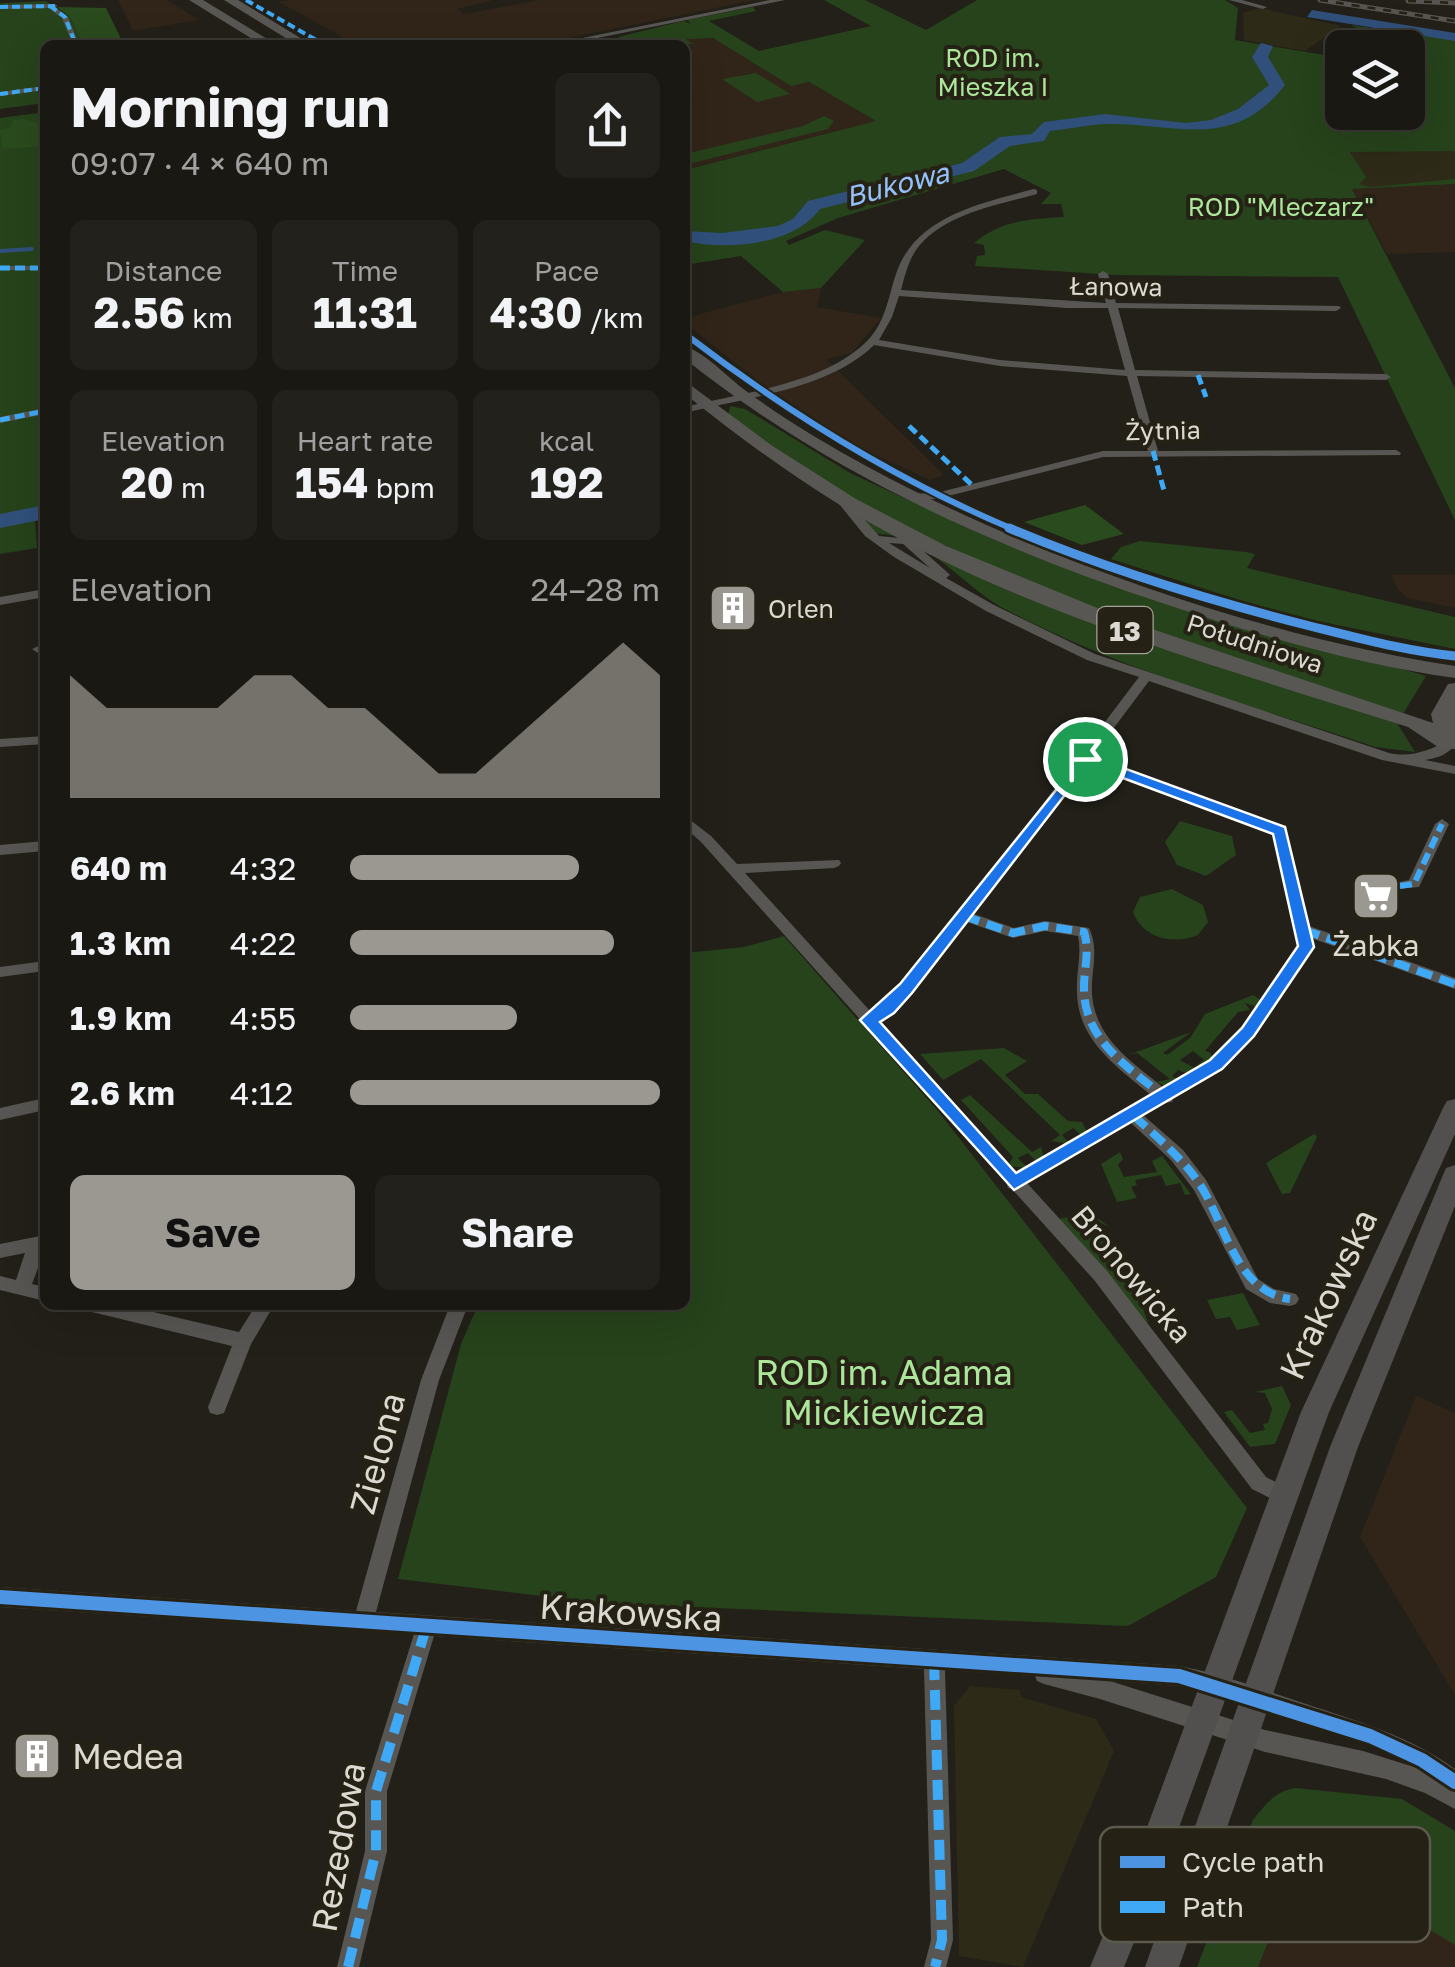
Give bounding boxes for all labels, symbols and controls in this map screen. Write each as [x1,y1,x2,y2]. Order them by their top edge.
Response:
map controls [1325,30,1425,130]
button: layers [1325,30,1425,130]
park label: ROD im. Mieszka I [938,42,1048,102]
text: Morning run [70,73,390,139]
button: share [555,73,660,178]
text: 09:07 · 4 × 640 m [70,144,329,182]
water label: Bukowa [842,155,953,213]
park label: ROD "Mleczarz" [1188,191,1374,222]
text: Distance [104,254,222,287]
text: Time [332,254,398,287]
text: Pace [534,254,599,287]
street label: Łanowa [1069,270,1163,302]
text: 2.56 [94,287,185,337]
text: 11:31 [313,287,417,337]
text: 4:30 [490,287,582,337]
text: km [185,301,233,334]
text: /km [582,301,644,334]
street label: Żytnia [1125,414,1201,446]
text: Elevation [101,424,226,457]
text: Heart rate [297,424,433,457]
text: kcal [539,424,594,457]
text: 20 [121,457,174,507]
text: 154 [295,457,369,507]
text: 192 [530,457,604,507]
text: m [174,471,206,504]
text: bpm [369,471,435,504]
text: Elevation [70,570,212,608]
text: 24–28 m [531,570,660,608]
building icon: Orlen [707,582,759,634]
place label: Orlen [768,593,834,624]
street label: Południowa [1183,606,1327,680]
road number: 13 [1098,607,1152,653]
pin [1043,717,1128,802]
icon: arrive [1058,732,1113,787]
text: 640 m [70,849,167,887]
text: 4:32 [230,849,296,887]
supermarket icon: Żabka [1350,870,1402,922]
text: 1.3 km [70,924,171,962]
text: 4:22 [230,924,296,962]
place label: Żabka [1333,927,1420,963]
text: 1.9 km [70,999,172,1037]
text: 4:55 [230,999,296,1037]
text: 2.6 km [70,1074,175,1112]
text: 4:12 [230,1074,293,1112]
button: Save [70,1175,355,1290]
button: Share [375,1175,660,1290]
street label: Bronowicka [1064,1198,1200,1350]
street label: Krakowska [1270,1202,1386,1386]
park label: ROD im. Adama Mickiewicza [755,1351,1013,1433]
street label: Zielona [341,1388,413,1518]
street label: Krakowska [538,1585,724,1639]
building icon: Medea [11,1730,63,1782]
place label: Medea [72,1735,184,1777]
street label: Rezedowa [302,1759,374,1935]
legend [1100,1827,1430,1942]
text: Cycle path [1182,1845,1325,1878]
text: Path [1182,1890,1244,1923]

